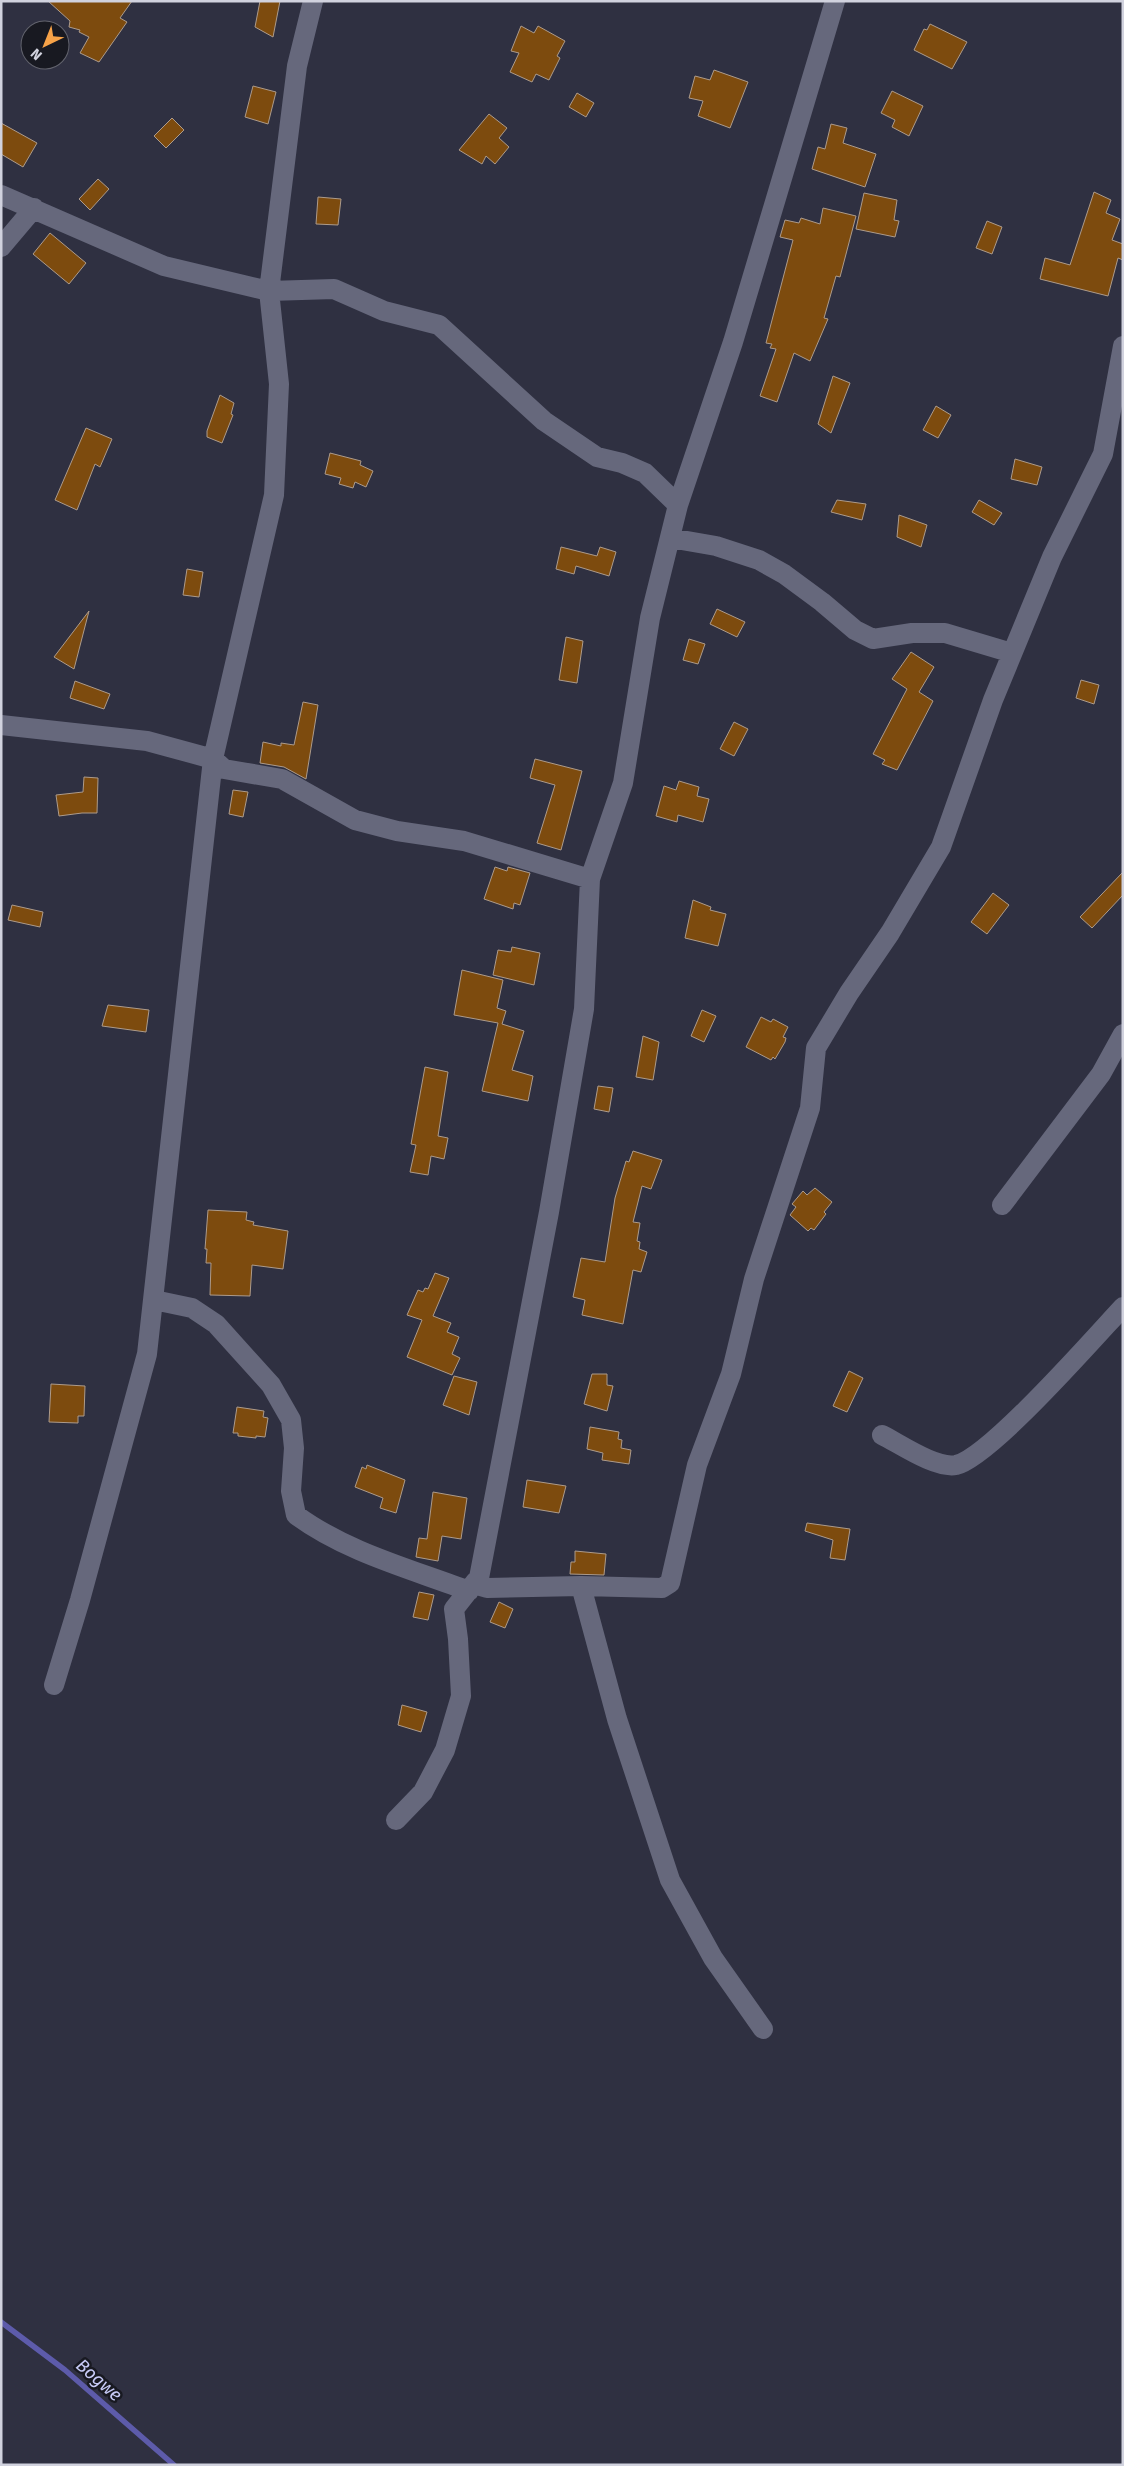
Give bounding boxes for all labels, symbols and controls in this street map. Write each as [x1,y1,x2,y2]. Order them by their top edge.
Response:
north arrow [20,20,70,70]
text: N [27,45,46,64]
water label: Bogwe [71,2354,127,2406]

